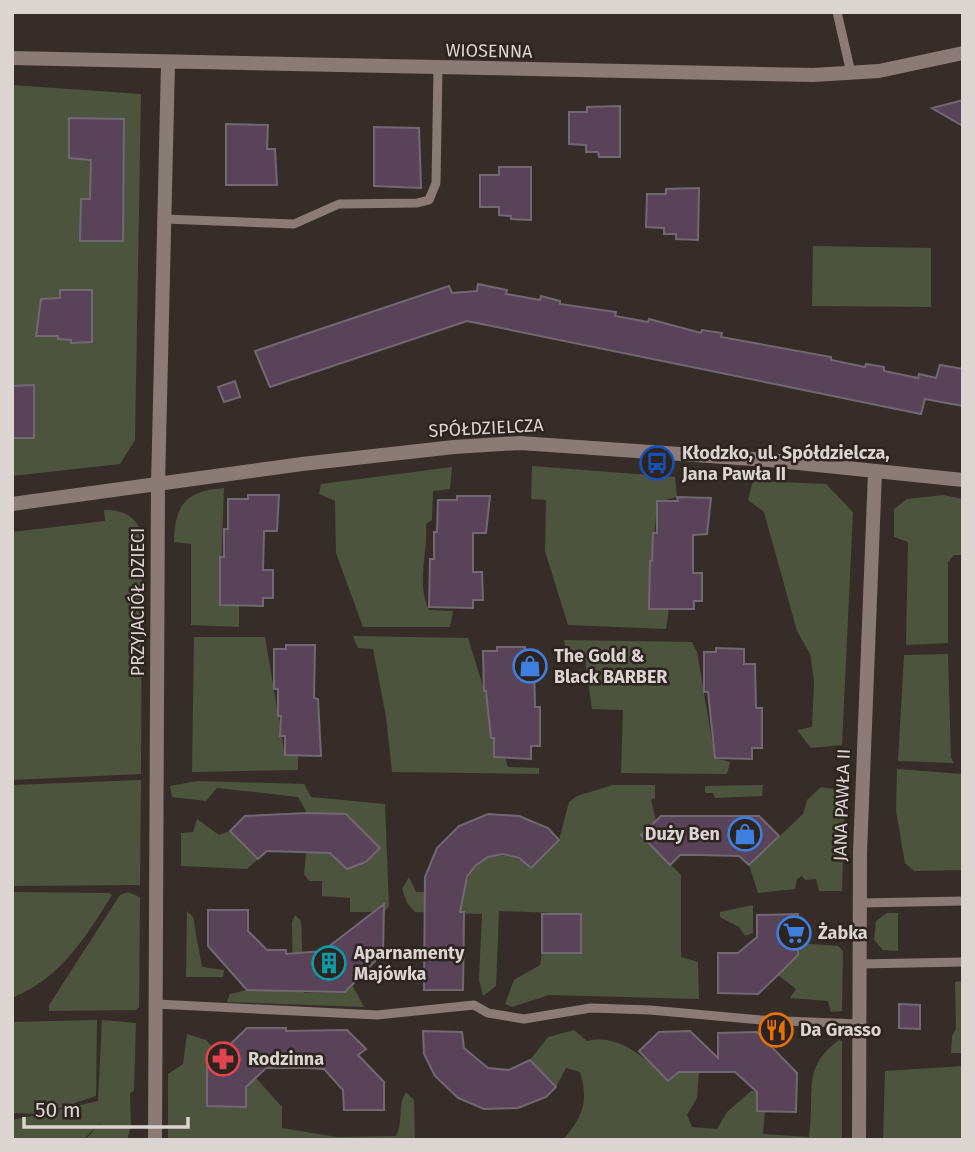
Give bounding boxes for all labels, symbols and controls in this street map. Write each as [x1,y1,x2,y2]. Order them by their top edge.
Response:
street label: WIOSENNA [445,39,533,63]
street label: SPÓŁDZIELCZA [428,414,545,442]
place label: Kłodzko, ul. Spółdzielcza, Jana Pawła II [681,442,890,485]
bus stop icon: Kłodzko, ul. Spółdzielcza, Jana Pawła II [638,444,676,482]
street label: PRZYJACIÓŁ DZIECI [127,528,149,676]
place label: The Gold & Black BARBER [554,645,668,688]
shop icon: The Gold & Black BARBER [511,647,549,685]
street label: JANA PAWŁA II [829,748,855,862]
shop icon: Duży Ben [726,815,764,853]
place label: Duży Ben [645,823,720,845]
supermarket icon: Żabka [775,914,813,952]
place label: Żabka [818,922,868,944]
place label: Aparnamenty Majówka [353,942,465,985]
building icon: Aparnamenty Majówka [310,944,348,982]
restaurant icon: Da Grasso [757,1011,795,1049]
place label: Da Grasso [800,1019,881,1041]
pharmacy icon: Rodzinna [204,1040,242,1078]
place label: Rodzinna [248,1048,324,1070]
scale bar [24,1086,189,1130]
text: 50 m [35,1097,81,1123]

